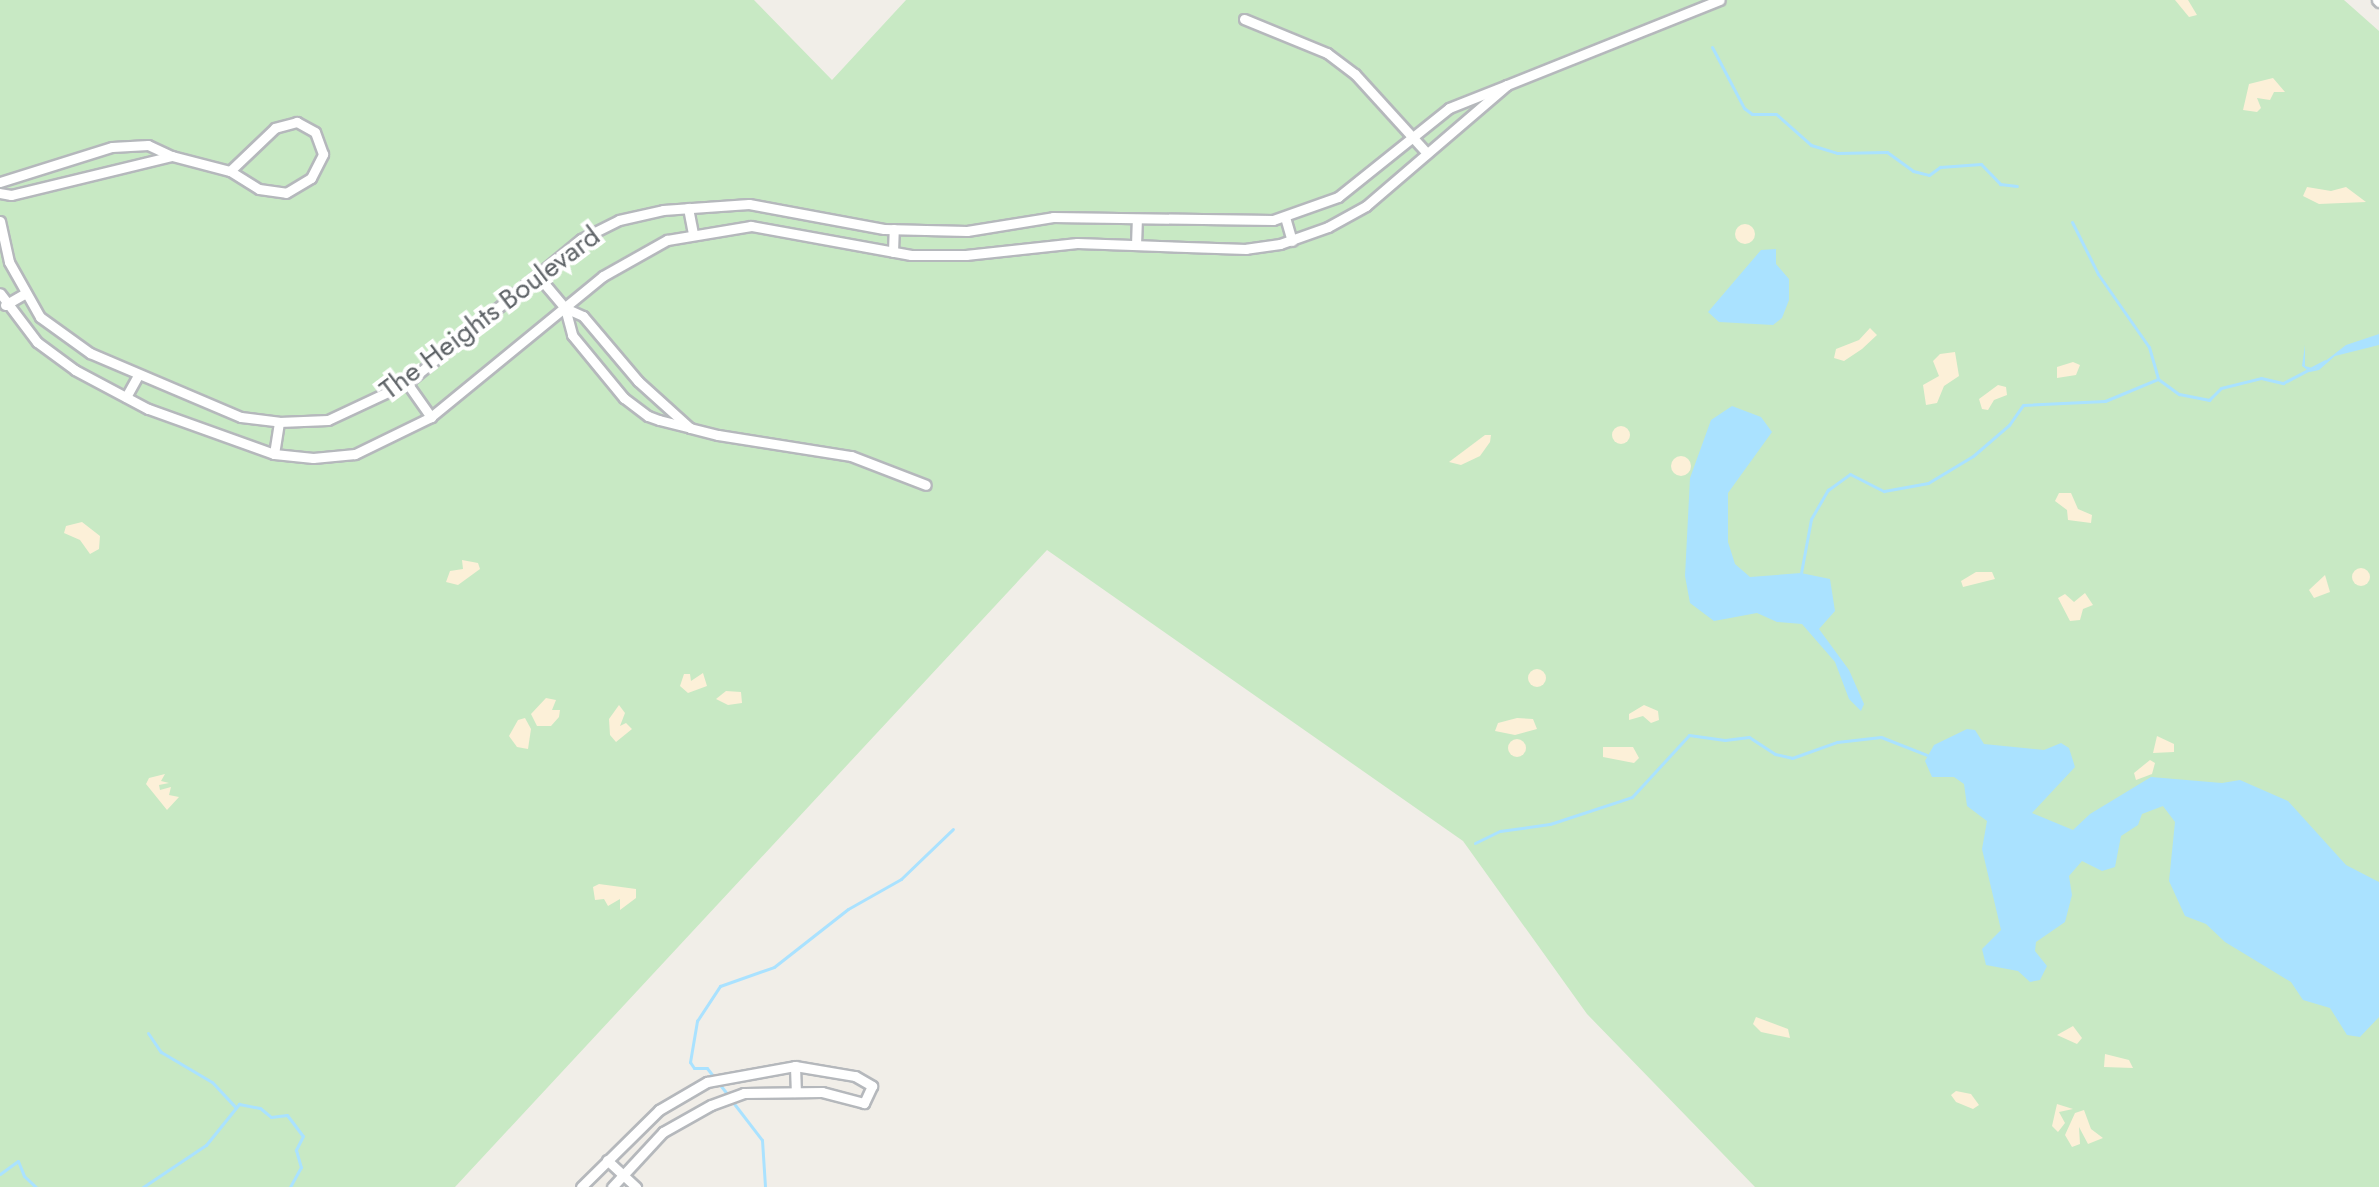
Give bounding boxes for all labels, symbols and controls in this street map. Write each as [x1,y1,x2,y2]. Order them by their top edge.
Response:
street label: The Heights Boulevard [373,219,607,407]

